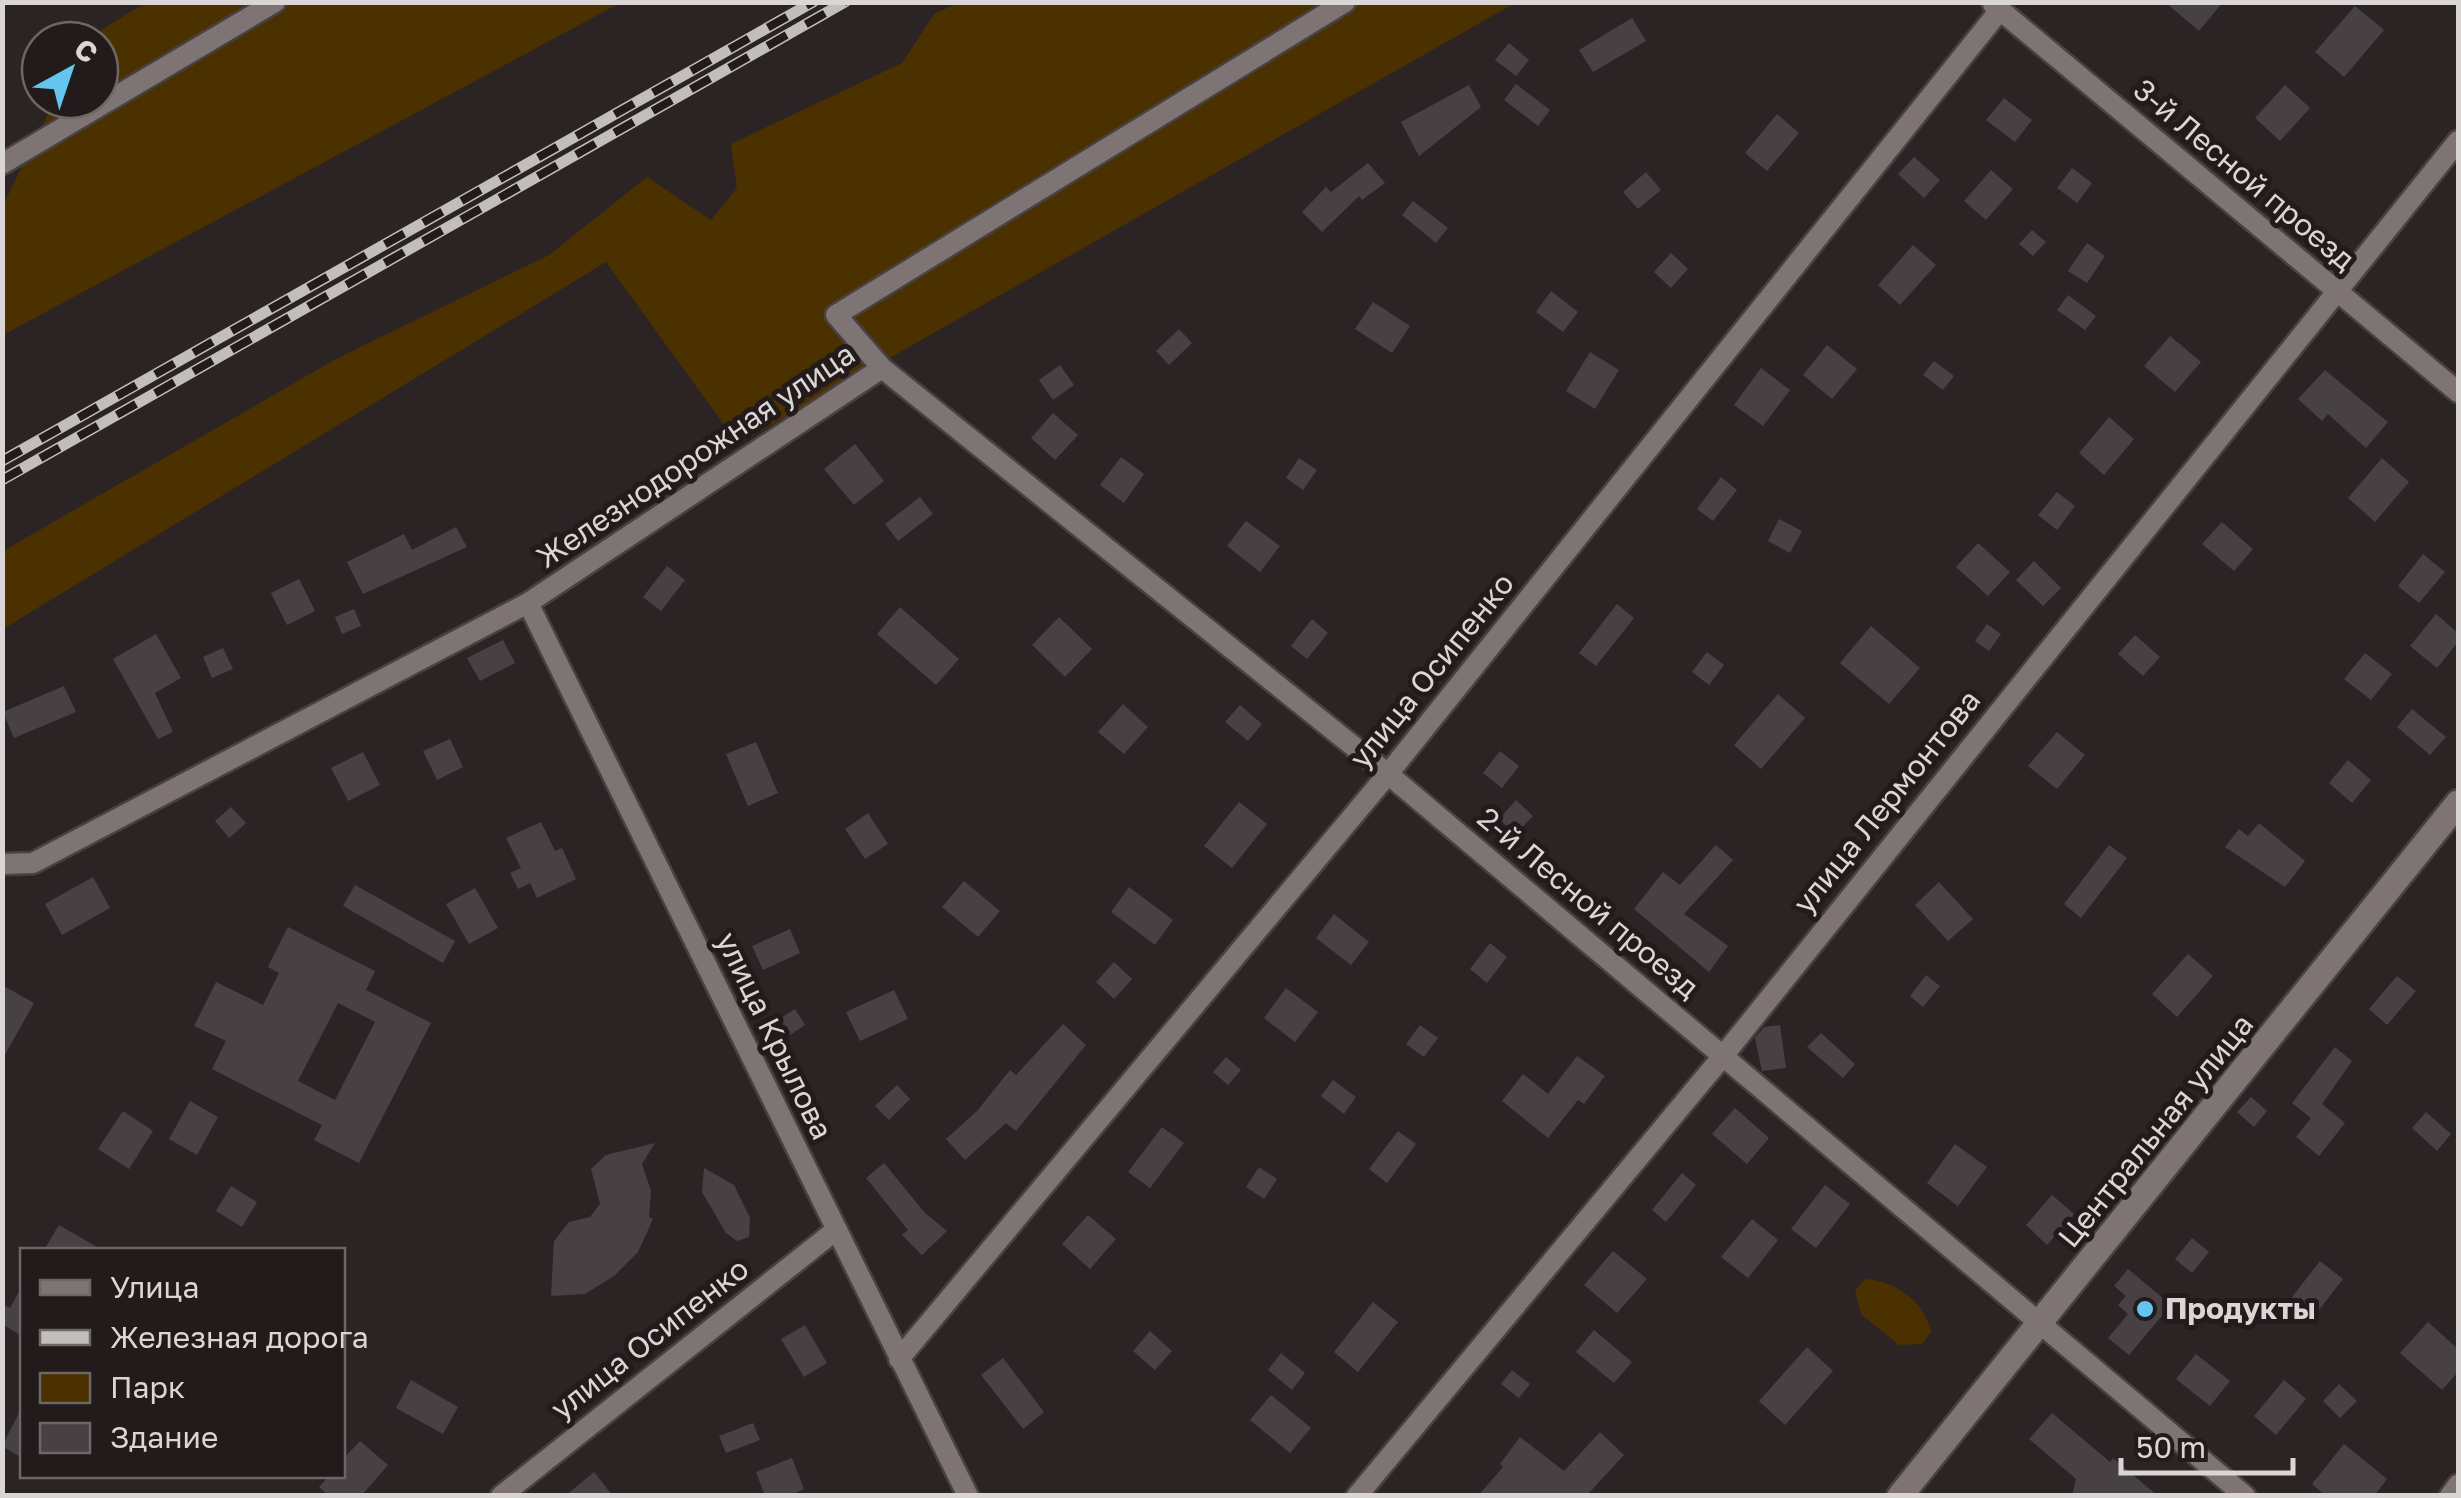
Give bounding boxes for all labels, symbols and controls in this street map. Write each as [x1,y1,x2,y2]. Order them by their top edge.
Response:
north arrow [20,20,120,120]
text: С [68,31,105,69]
street label: 3-й Лесной проезд [2127,71,2363,277]
street label: Железнодорожная улица [530,335,861,575]
street label: улица Осипенко [1342,566,1521,775]
street label: улица Лермонтова [1785,682,1987,920]
street label: 2-й Лесной проезд [1471,799,1707,1005]
street label: улица Крылова [709,926,841,1145]
street label: Центральная улица [2050,1007,2260,1254]
legend [20,1248,345,1478]
street label: улица Осипенко [544,1250,755,1426]
text: Улица [110,1269,199,1305]
place label: Продукты [2165,1290,2316,1326]
marker: Продукты [2134,1298,2156,1320]
text: Железная дорога [110,1319,369,1355]
text: Парк [110,1369,185,1405]
scale bar [2121,1413,2294,1475]
text: Здание [110,1419,218,1455]
text: 50 m [2136,1429,2206,1465]

